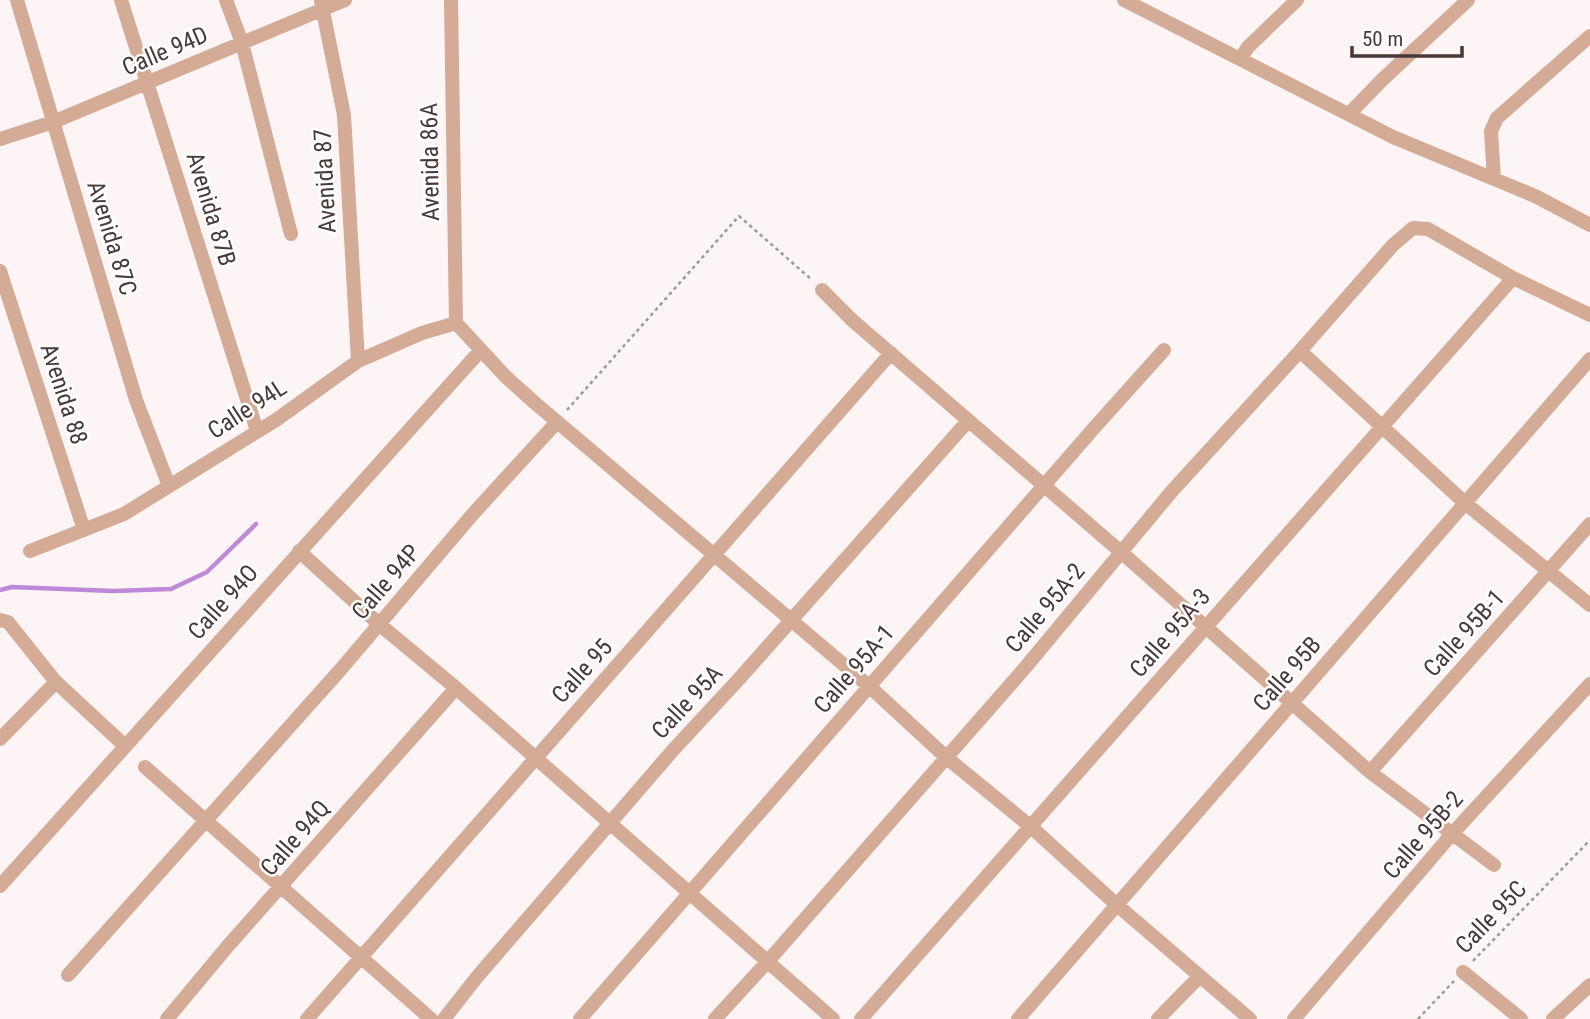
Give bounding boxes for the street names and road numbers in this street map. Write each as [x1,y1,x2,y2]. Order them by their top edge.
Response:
street label: Calle 94D [118,20,212,82]
street label: Avenida 86A [415,103,445,221]
street label: Avenida 87 [308,128,342,234]
street label: Avenida 87B [180,149,242,269]
street label: Avenida 87C [81,177,143,299]
street label: Avenida 88 [35,340,93,448]
street label: Calle 94L [202,373,292,445]
street label: Calle 94P [346,539,426,625]
street label: Calle 95A-2 [999,558,1091,658]
street label: Calle 94O [182,559,264,645]
street label: Calle 95A-3 [1124,583,1216,683]
street label: Calle 95B-1 [1418,584,1510,682]
street label: Calle 95A-1 [808,619,900,719]
street label: Calle 95B [1247,631,1327,717]
street label: Calle 95 [546,633,618,709]
street label: Calle 95A [646,659,728,745]
street label: Calle 95B-2 [1377,785,1469,885]
street label: Calle 94Q [255,794,335,882]
street label: Calle 95C [1450,875,1532,959]

